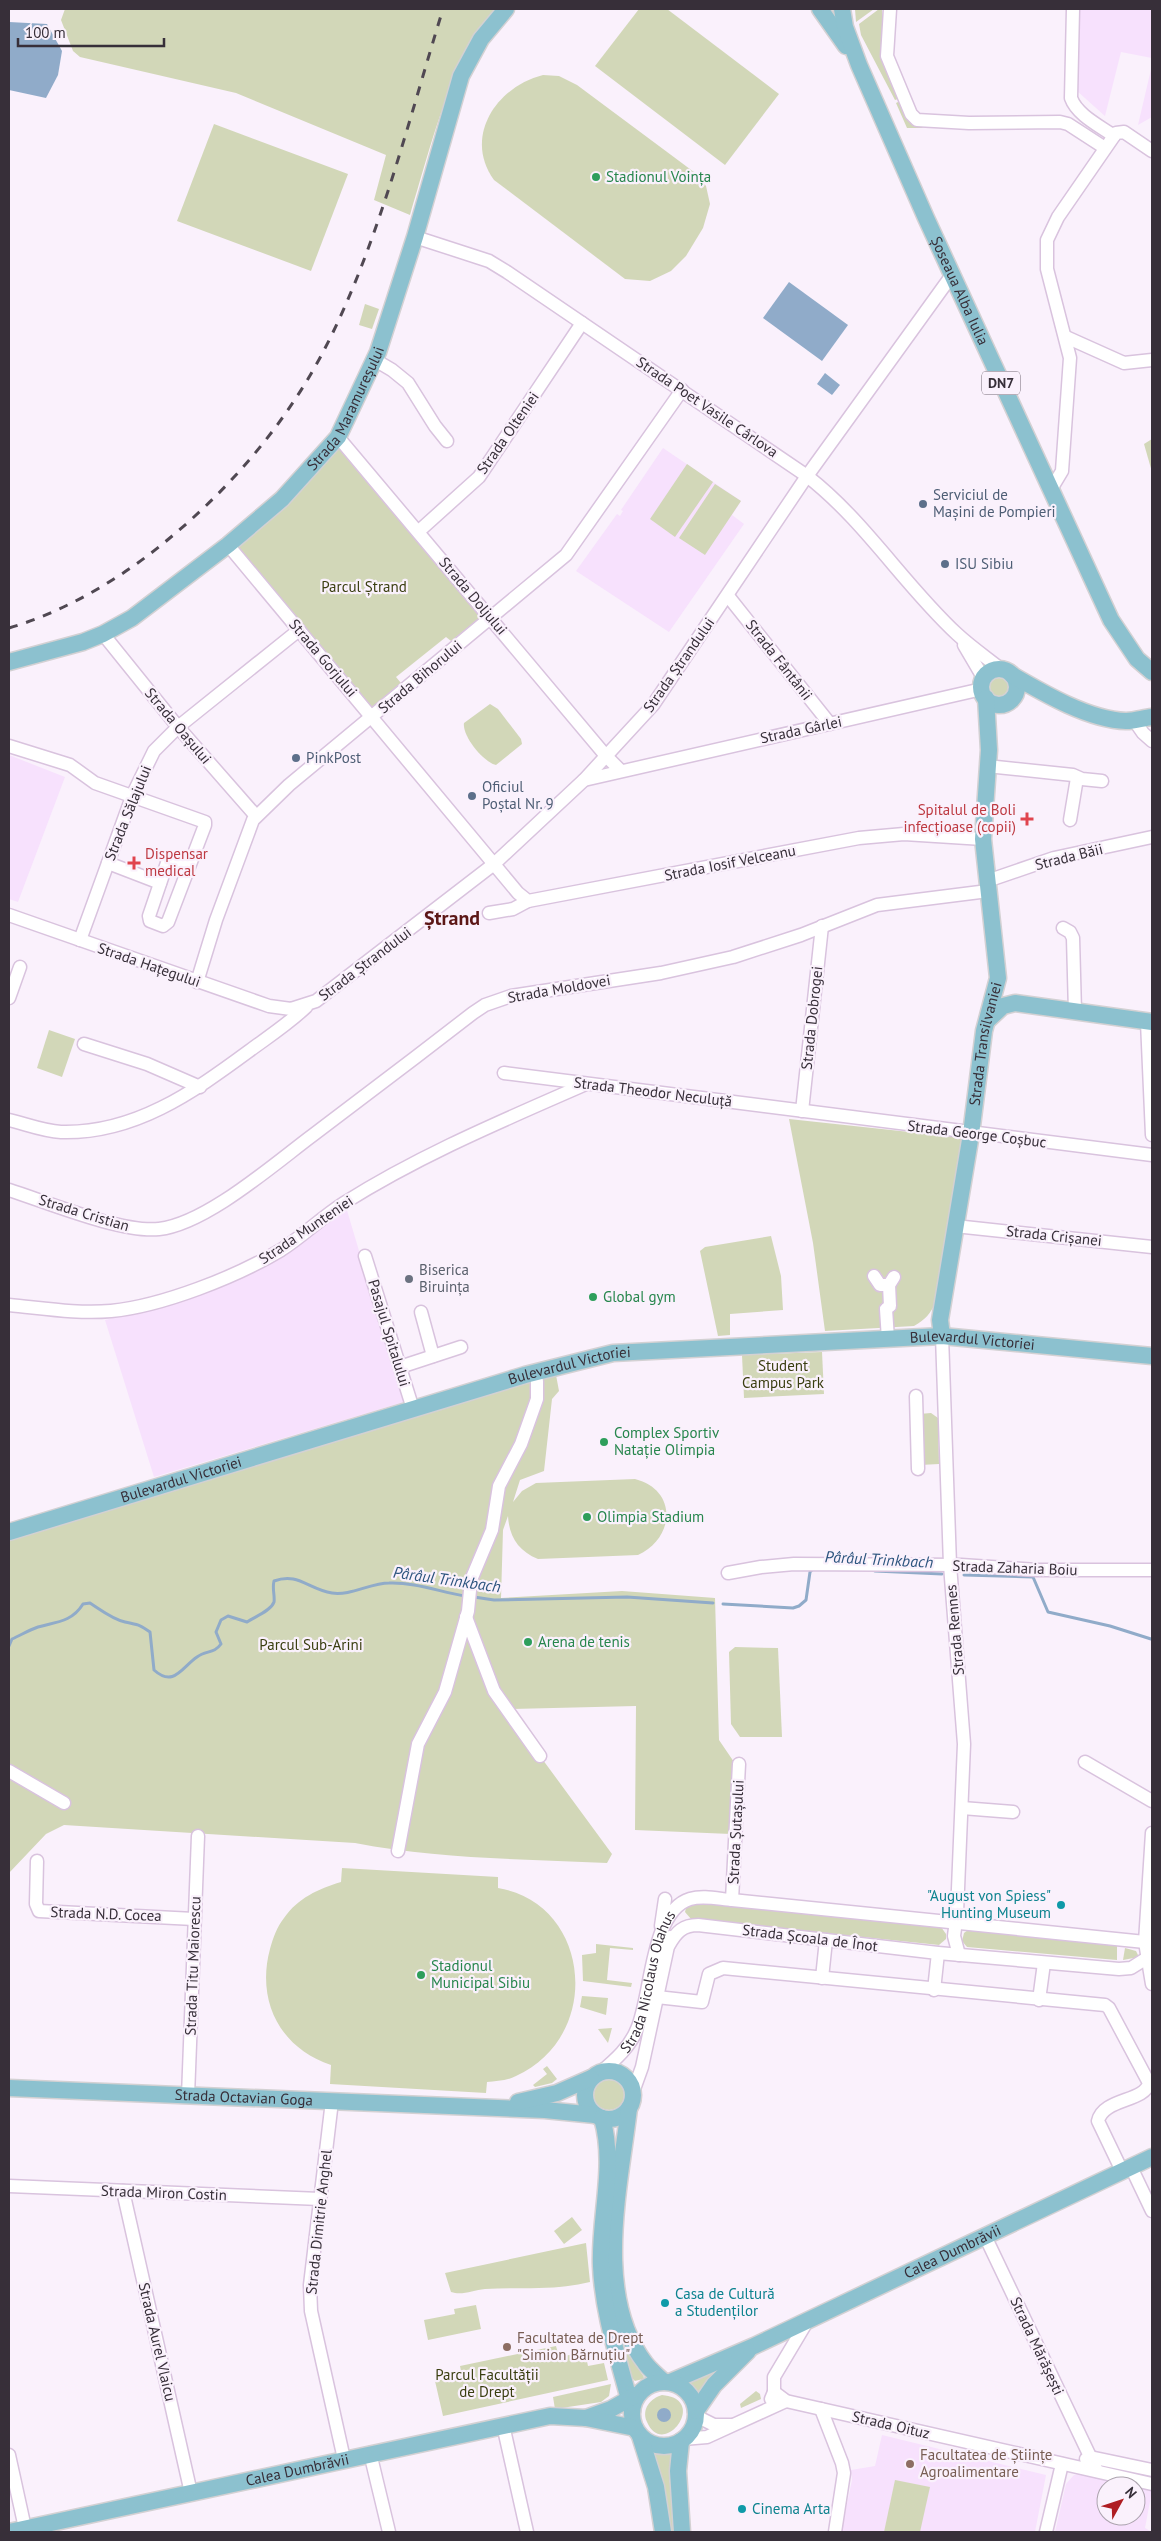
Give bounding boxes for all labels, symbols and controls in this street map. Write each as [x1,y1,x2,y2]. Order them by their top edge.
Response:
scale bar [18,15,164,47]
text: 100 m [25,23,66,42]
place label: Stadionul Voința [606,167,711,186]
marker: Stadionul Voința [590,171,602,183]
street label: Șoseaua Alba Iulia [927,233,993,348]
street label: Strada Maramureșului [302,344,388,474]
street label: Strada Poet Vasile Cârlova [633,352,782,461]
road number: DN7 [982,372,1020,394]
street label: Strada Olteniei [472,388,543,478]
place label: Serviciul de Mașini de Pompieri [933,485,1056,521]
marker: Serviciul de Mașini de Pompieri [917,498,929,510]
street label: Strada Doljului [435,553,511,639]
place label: ISU Sibiu [955,554,1013,573]
marker: ISU Sibiu [939,558,951,570]
park label: Parcul Ștrand [321,577,407,596]
street label: Strada Ștrandului [639,614,718,716]
street label: Strada Gorjului [285,615,362,701]
street label: Strada Fântânii [742,616,817,704]
street label: Strada Bihorului [374,636,466,717]
street label: Strada Oașului [141,684,216,768]
street label: Strada Gârlei [758,712,843,747]
place label: PinkPost [306,748,361,767]
marker: PinkPost [290,752,302,764]
street label: Strada Sălajului [100,762,155,863]
place label: Oficiul Poștal Nr. 9 [482,777,554,813]
marker: Oficiul Poștal Nr. 9 [466,790,478,802]
place label: Spitalul de Boli infecțioase (copii) [903,800,1016,836]
marker: Spitalul de Boli infecțioase (copii) [1020,812,1034,826]
street label: Strada Băii [1033,839,1105,874]
street label: Strada Iosif Velceanu [663,840,797,885]
place label: Dispensar medical [145,844,208,880]
marker: Dispensar medical [127,856,141,870]
district label: Ștrand [424,905,480,931]
street label: Strada Ștrandului [314,922,415,1005]
street label: Strada Hațegului [95,938,203,991]
street label: Strada Dobrogei [797,965,826,1071]
street label: Strada Moldovei [506,970,612,1007]
street label: Strada Transilvaniei [965,980,1006,1107]
street label: Strada Theodor Neculuță [573,1072,733,1111]
street label: Strada George Coșbuc [906,1116,1048,1151]
street label: Strada Cristian [37,1190,132,1235]
street label: Strada Munteniei [255,1191,356,1268]
street label: Strada Crișanei [1005,1221,1103,1250]
place label: Biserica Biruința [419,1260,470,1296]
marker: Biserica Biruința [403,1273,415,1285]
street label: Pasajul Spitalului [364,1277,415,1389]
place label: Global gym [603,1287,676,1306]
marker: Global gym [587,1291,599,1303]
street label: Bulevardul Victoriei [909,1326,1036,1354]
street label: Bulevardul Victoriei [506,1342,631,1389]
park label: Student Campus Park [742,1356,825,1392]
place label: Complex Sportiv Natație Olimpia [614,1423,720,1459]
marker: Complex Sportiv Natație Olimpia [598,1436,610,1448]
street label: Bulevardul Victoriei [118,1452,244,1506]
place label: Olimpia Stadium [597,1507,704,1526]
marker: Olimpia Stadium [581,1511,593,1523]
water label: Pârâul Trinkbach [824,1546,934,1572]
street label: Strada Zaharia Boiu [952,1556,1078,1579]
water label: Pârâul Trinkbach [392,1562,502,1596]
street label: Strada Rennes [941,1584,968,1676]
place label: Arena de tenis [538,1632,630,1651]
park label: Parcul Sub-Arini [259,1635,363,1654]
marker: Arena de tenis [522,1636,534,1648]
street label: Strada Șutașului [723,1779,748,1885]
place label: "August von Spiess" Hunting Museum [927,1886,1051,1922]
street label: Strada Titu Maiorescu [181,1896,204,2036]
marker: "August von Spiess" Hunting Museum [1055,1899,1067,1911]
street label: Strada N.D. Cocea [50,1902,162,1925]
street label: Strada Nicolaus Olahus [615,1906,679,2057]
street label: Strada Școala de Înot [741,1920,879,1955]
place label: Stadionul Municipal Sibiu [431,1956,530,1992]
marker: Stadionul Municipal Sibiu [415,1969,427,1981]
street label: Strada Octavian Goga [174,2085,313,2109]
street label: Strada Dimitrie Anghel [301,2148,336,2295]
street label: Strada Miron Costin [101,2181,227,2204]
street label: Calea Dumbrăvii [901,2220,1004,2283]
street label: Strada Aurel Vlaicu [135,2281,180,2403]
place label: Casa de Cultură a Studenților [675,2284,775,2320]
street label: Strada Mărășești [1006,2294,1069,2398]
marker: Casa de Cultură a Studenților [659,2297,671,2309]
place label: Facultatea de Drept "Simion Bărnuțiu" [517,2328,643,2364]
marker: Facultatea de Drept "Simion Bărnuțiu" [501,2341,513,2353]
park label: Parcul Facultății de Drept [435,2365,539,2401]
street label: Strada Oituz [850,2406,932,2443]
place label: Facultatea de Științe Agroalimentare [920,2445,1052,2481]
street label: Calea Dumbrăvii [244,2449,351,2490]
marker: Facultatea de Științe Agroalimentare [904,2458,916,2470]
north arrow [1096,2476,1146,2526]
text: N [1121,2483,1141,2502]
place label: Cinema Arta [752,2499,830,2518]
marker: Cinema Arta [736,2503,748,2515]

